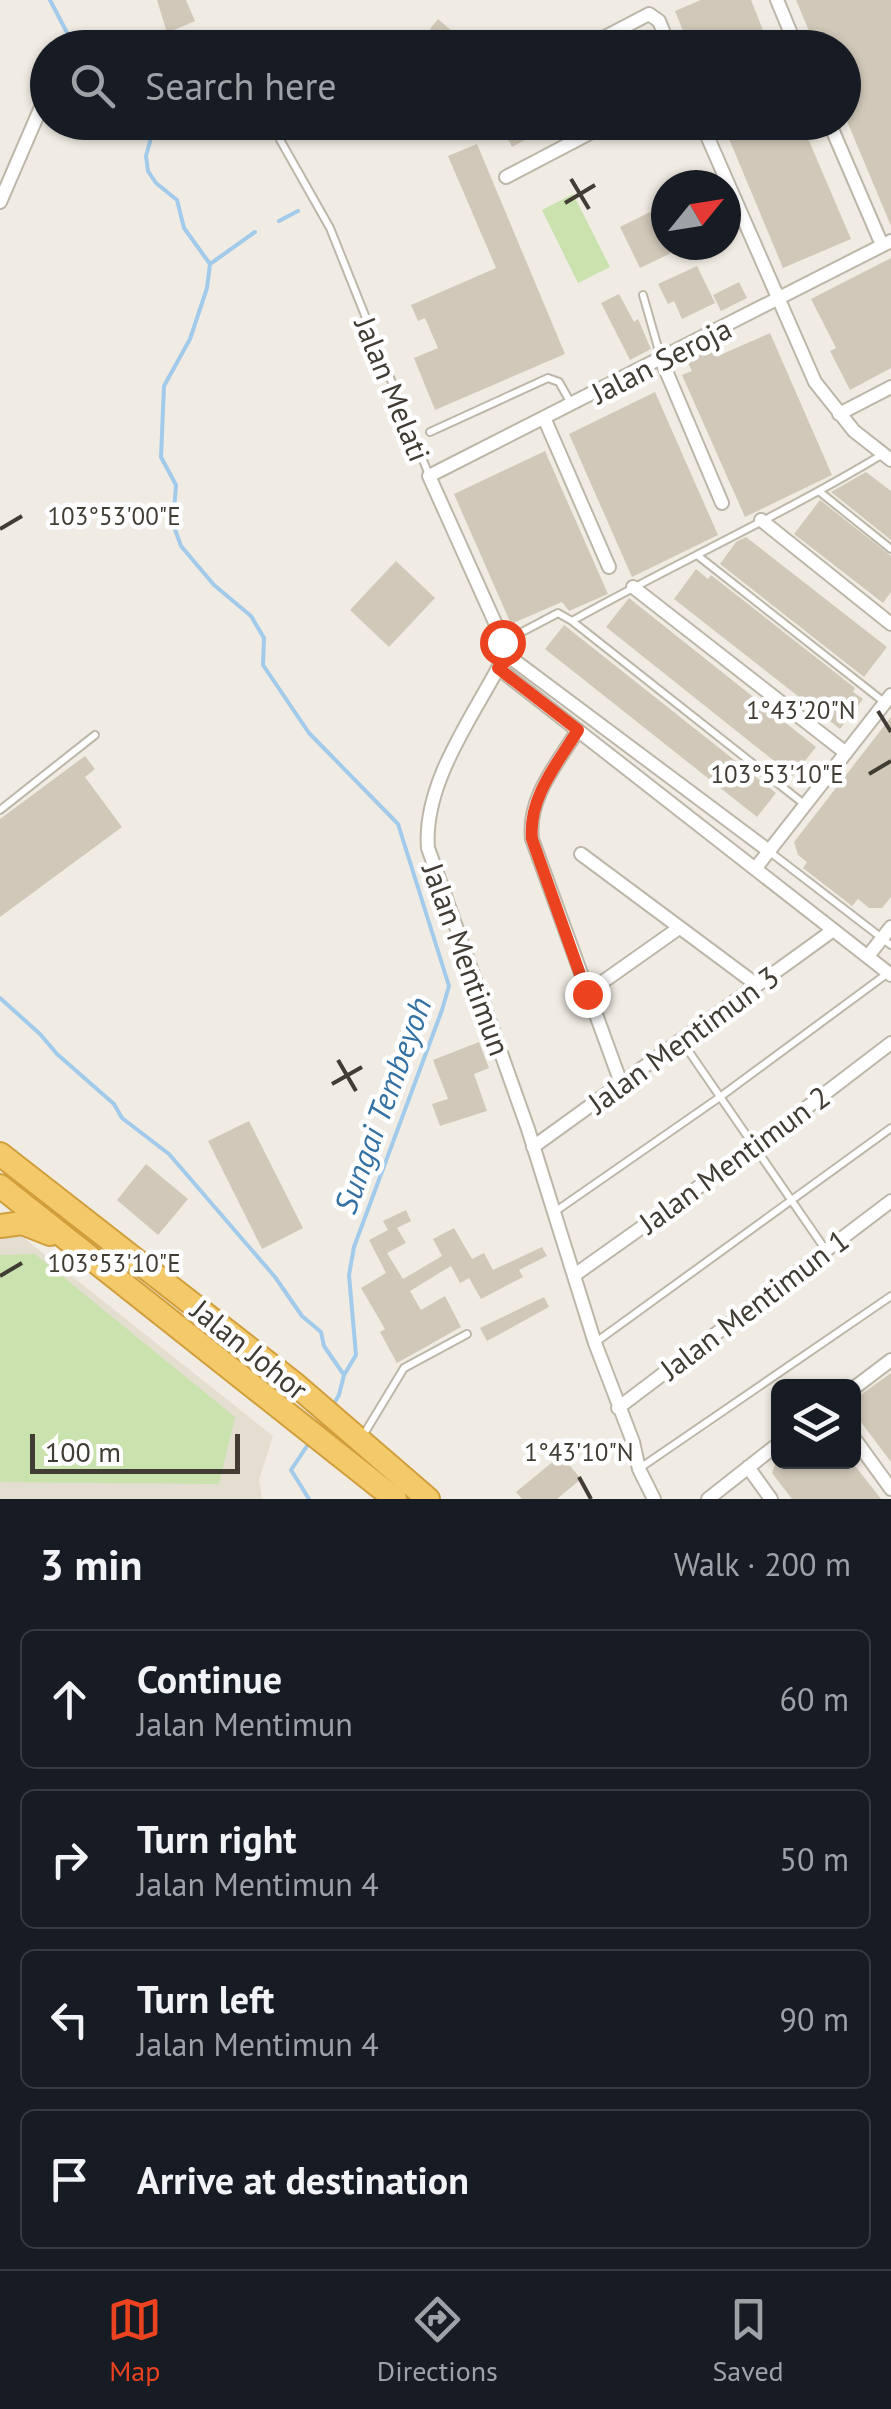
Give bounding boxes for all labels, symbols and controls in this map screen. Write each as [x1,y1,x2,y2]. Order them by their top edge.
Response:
search box [30,30,861,140]
icon: search [65,58,120,113]
text: Search here [145,61,337,110]
north arrow [651,170,741,260]
street label: Jalan Seroja [583,308,738,413]
street label: Jalan Melati [346,309,440,467]
text: 103°53'00"E [47,500,181,532]
route start [480,620,526,666]
text: 1°43'20"N [746,694,856,726]
text: 103°53'10"E [710,758,844,790]
street label: Jalan Mentimun [413,855,520,1061]
street label: Jalan Mentimun 3 [578,957,786,1123]
route end [565,972,611,1018]
water label: Sungai Tembeyoh [323,991,441,1219]
street label: Jalan Mentimun 2 [629,1077,837,1243]
street label: Jalan Mentimun 1 [650,1220,856,1389]
text: 103°53'10"E [47,1247,181,1279]
street label: Jalan Johor [182,1289,316,1408]
map controls [771,1379,861,1469]
button: layers [771,1379,861,1469]
scale bar [30,1429,240,1474]
text: 100 m [45,1433,121,1470]
text: 1°43'10"N [524,1436,634,1468]
text: 3 min [40,1537,142,1592]
text: Walk · 200 m [674,1543,851,1585]
text: Continue [137,1654,282,1703]
icon: ahead [42,1672,97,1727]
text: 60 m [780,1678,849,1720]
text: Jalan Mentimun [137,1703,353,1745]
text: Turn right [137,1814,297,1863]
icon: right [42,1832,97,1887]
text: 50 m [780,1838,849,1880]
text: Jalan Mentimun 4 [137,1863,379,1905]
text: Turn left [137,1974,274,2023]
icon: left [42,1992,97,2047]
text: 90 m [780,1998,849,2040]
text: Jalan Mentimun 4 [137,2023,379,2065]
icon: arrive [42,2152,97,2207]
text: Arrive at destination [137,2155,469,2204]
tab: Map [107,2292,162,2389]
tab: Directions [377,2292,498,2389]
tab: Saved [712,2292,784,2389]

